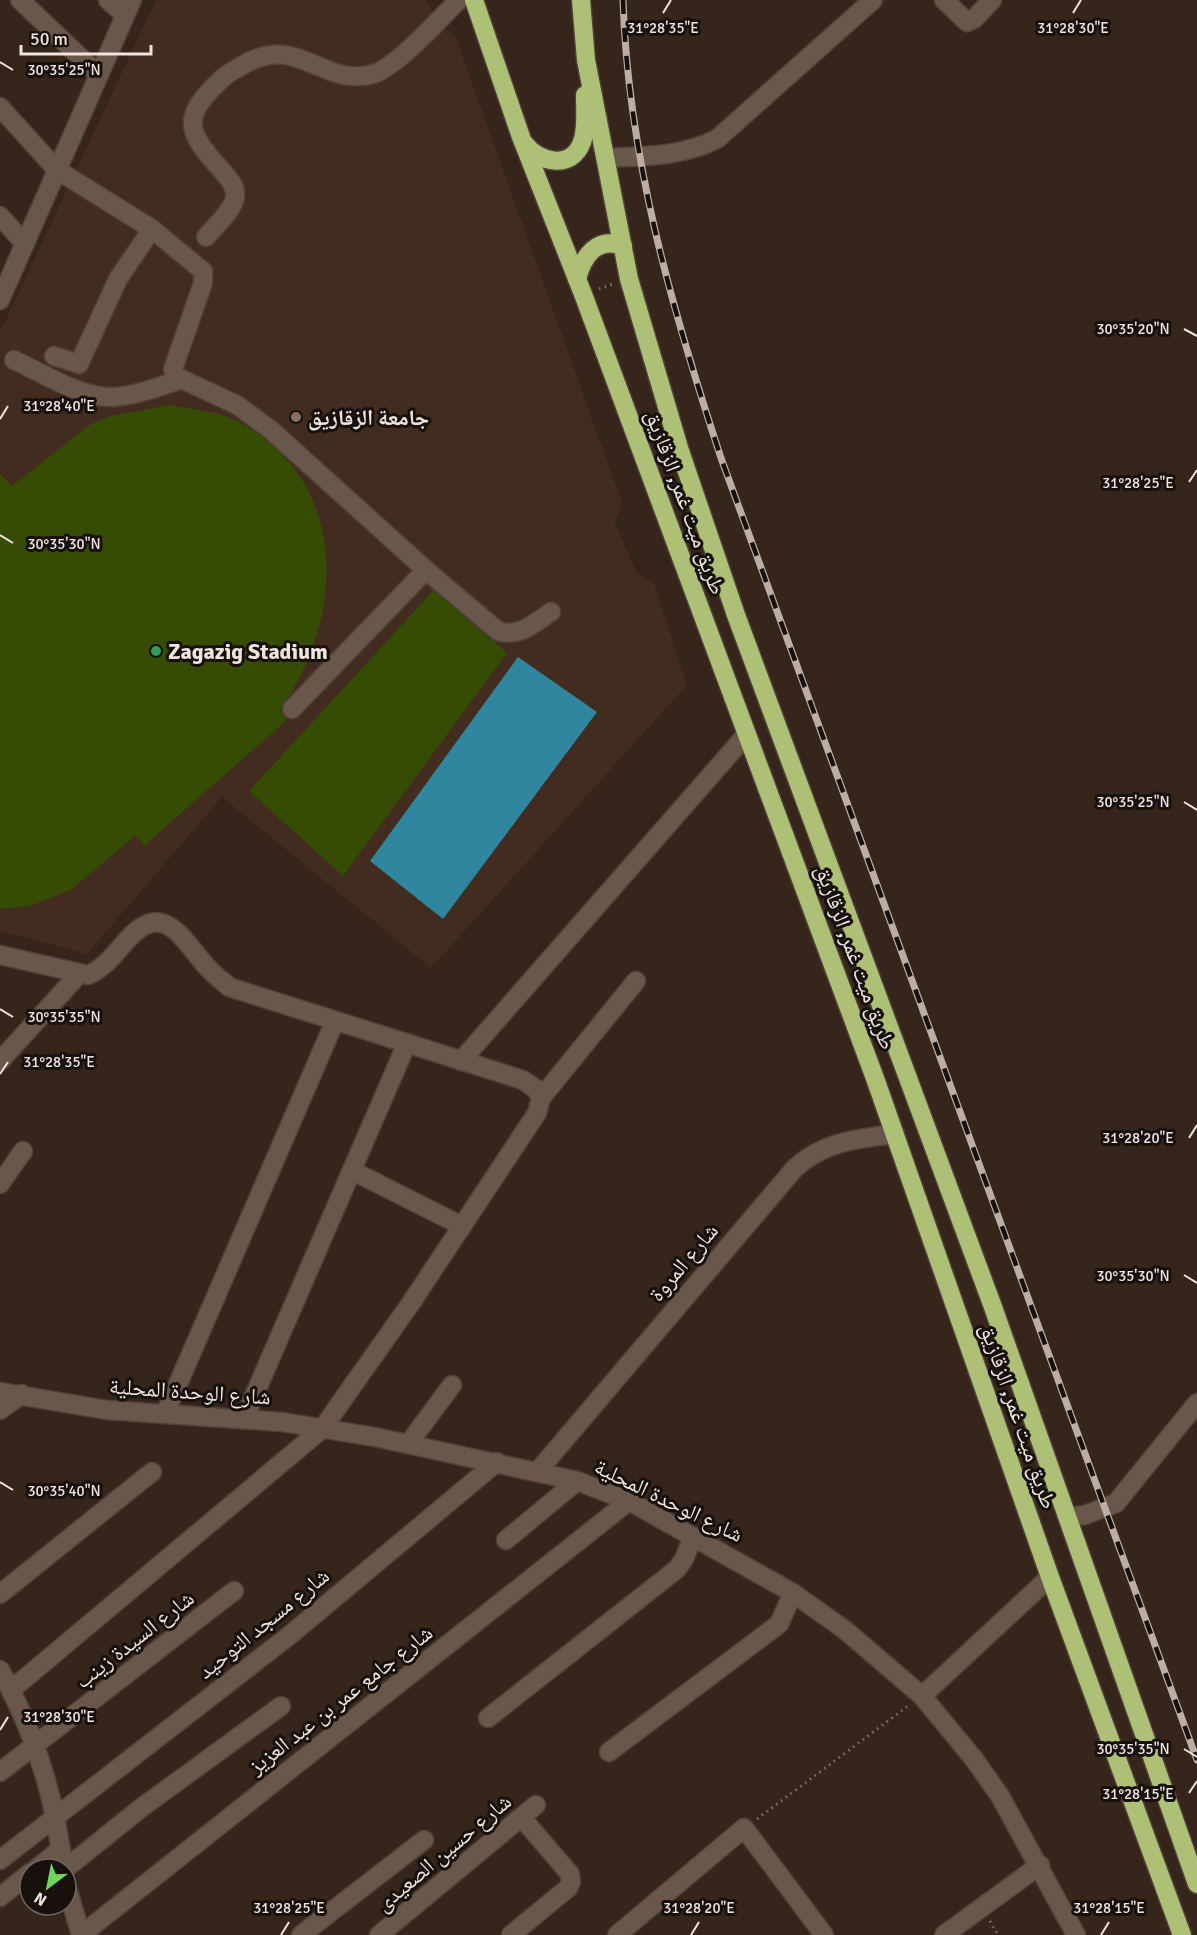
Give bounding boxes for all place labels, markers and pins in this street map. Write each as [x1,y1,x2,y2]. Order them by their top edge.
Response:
place label: جامعة الزقازيق [308,404,429,431]
marker: جامعة الزقازيق [289,410,303,424]
place label: Zagazig Stadium [168,638,328,665]
marker: Zagazig Stadium [149,644,163,658]

